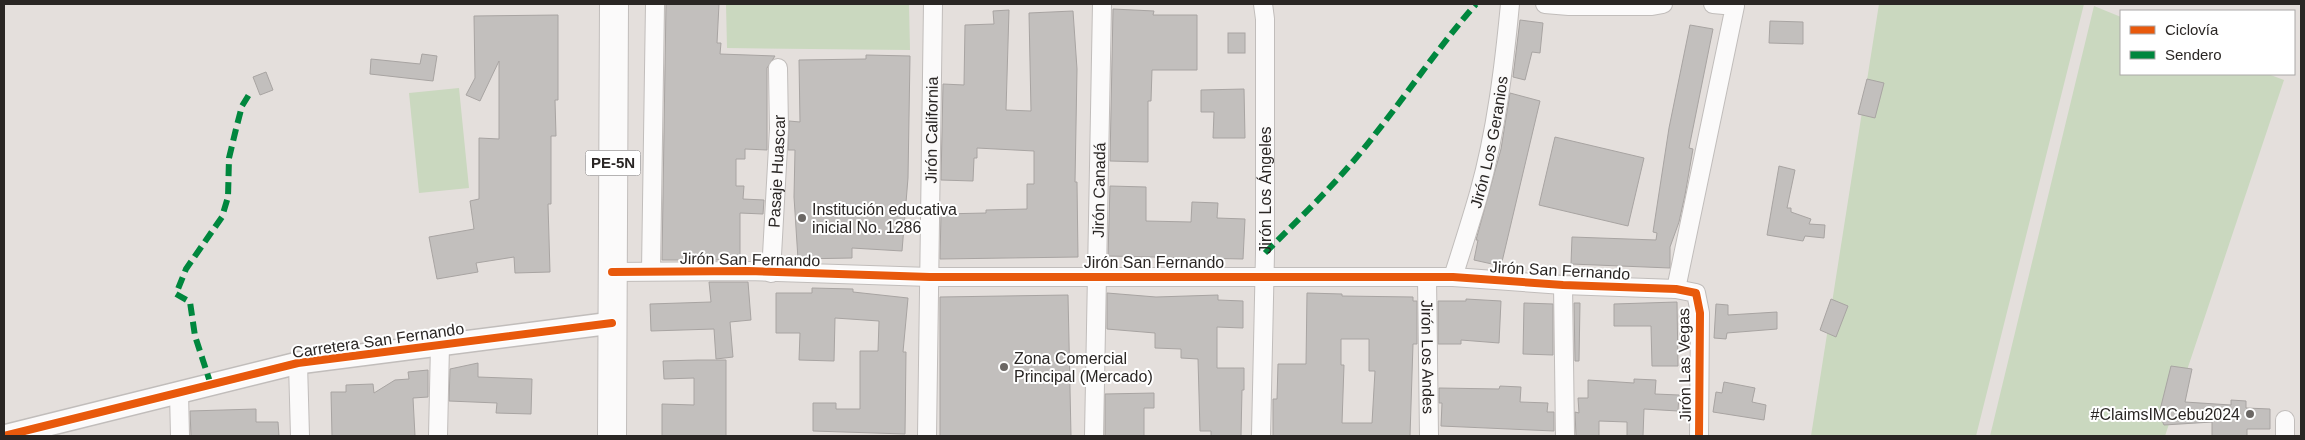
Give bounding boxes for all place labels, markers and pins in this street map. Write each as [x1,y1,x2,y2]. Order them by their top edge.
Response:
place label: Institución educativa inicial No. 1286 [812,201,957,236]
marker: Institución educativa inicial No. 1286 [796,212,808,224]
place label: Zona Comercial Principal (Mercado) [1014,350,1153,385]
marker: Zona Comercial Principal (Mercado) [998,361,1010,373]
place label: #ClaimsIMCebu2024 [2091,406,2240,423]
marker: #ClaimsIMCebu2024 [2244,408,2256,420]

